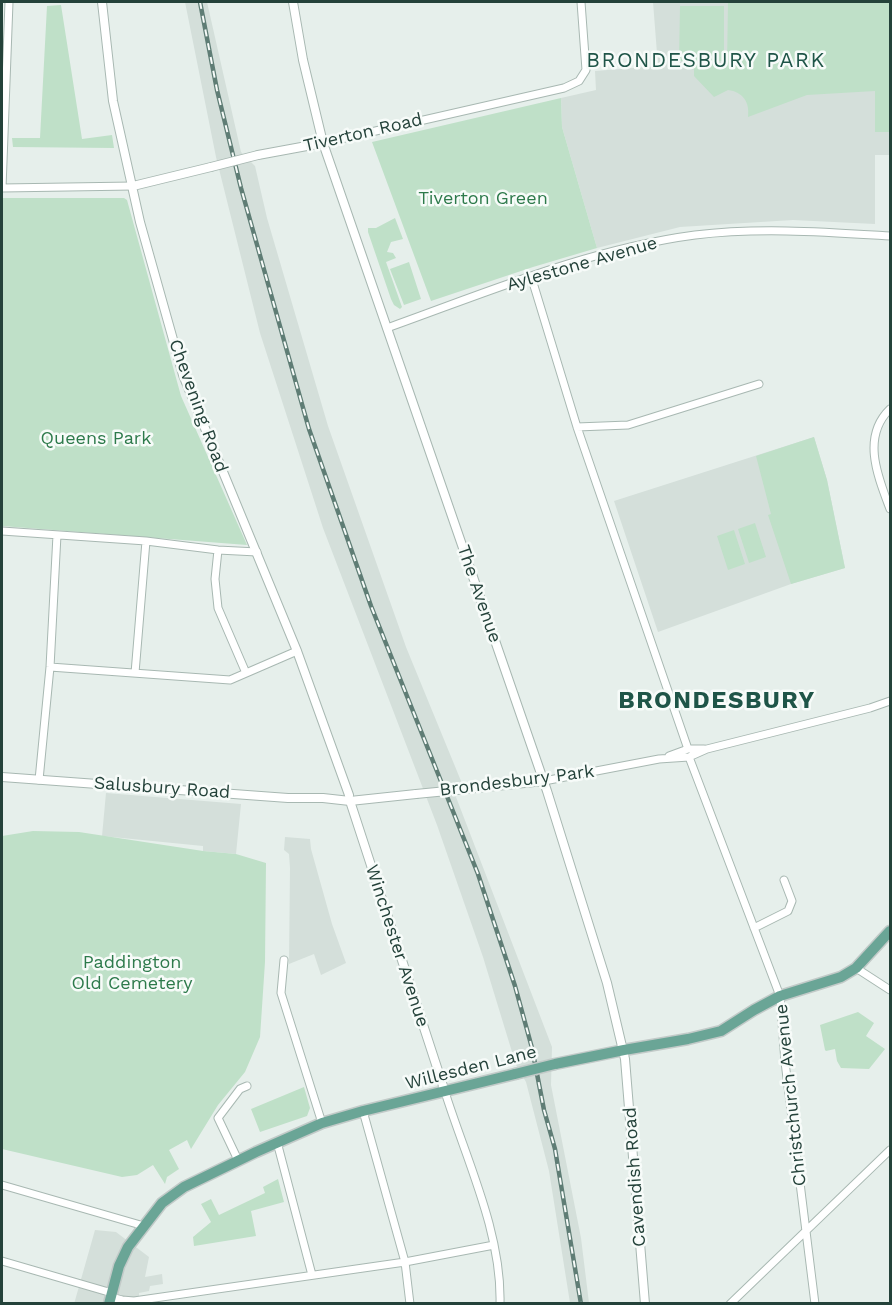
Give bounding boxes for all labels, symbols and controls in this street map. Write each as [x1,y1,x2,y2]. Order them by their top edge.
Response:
district label: BRONDESBURY PARK [586,48,826,74]
street label: Tiverton Road [301,109,425,157]
park label: Tiverton Green [418,188,548,210]
street label: Aylestone Avenue [504,232,660,296]
street label: Chevening Road [164,336,232,476]
park label: Queens Park [41,428,151,450]
street label: The Avenue [452,542,506,646]
district label: BRONDESBURY [618,687,816,715]
street label: Brondesbury Park [438,761,596,801]
street label: Salusbury Road [93,772,231,804]
street label: Winchester Avenue [361,862,433,1030]
park label: Paddington Old Cemetery [72,952,192,994]
street label: Christchurch Avenue [771,1003,811,1187]
street label: Willesden Lane [403,1041,539,1095]
street label: Cavendish Road [619,1106,651,1248]

